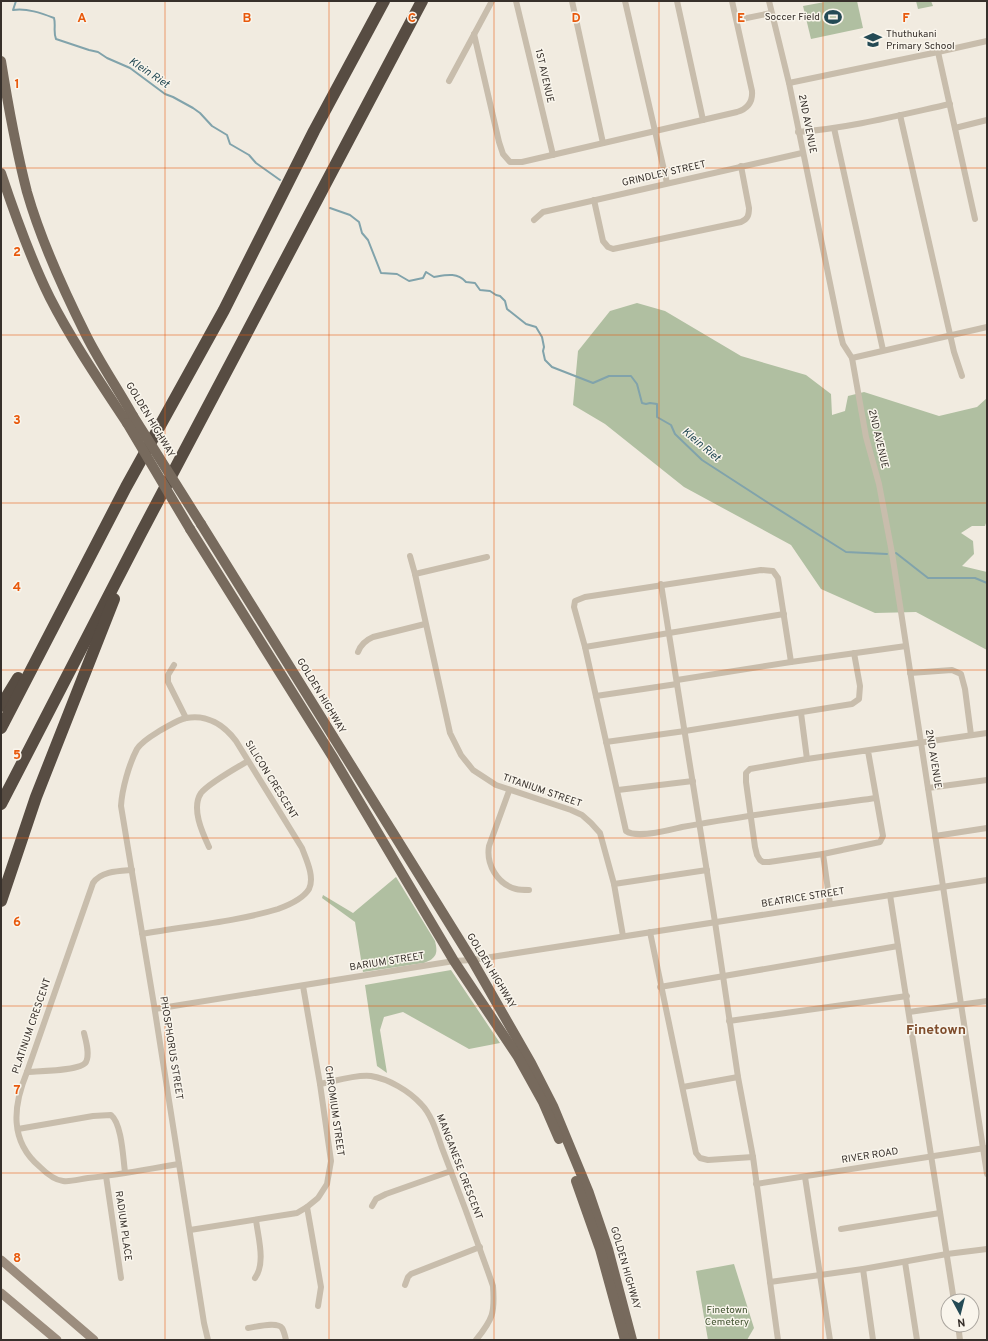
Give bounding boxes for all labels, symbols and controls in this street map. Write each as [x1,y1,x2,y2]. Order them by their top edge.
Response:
sports icon: Soccer Field [823,7,843,27]
text: A [77,11,87,27]
text: B [243,11,252,27]
text: C [408,11,416,27]
text: D [571,11,581,27]
text: E [737,11,745,27]
place label: Soccer Field [765,11,820,24]
text: F [902,11,910,27]
place label: Thuthukani Primary School [886,28,955,53]
school or university icon: Thuthukani Primary School [863,30,883,50]
street label: 1ST AVENUE [531,48,557,104]
water label: Klein Riet [126,54,173,92]
text: 1 [14,77,20,93]
street label: 2ND AVENUE [795,93,819,155]
street label: GRINDLEY STREET [621,158,707,190]
text: 2 [13,245,21,261]
street label: GOLDEN HIGHWAY [122,380,178,461]
street label: 2ND AVENUE [865,408,891,470]
text: 3 [13,413,21,429]
water label: Klein Riet [679,425,724,466]
text: 4 [13,580,21,596]
street label: GOLDEN HIGHWAY [293,656,349,737]
street label: 2ND AVENUE [922,728,944,790]
street label: SILICON CRESCENT [242,738,301,822]
text: 5 [13,748,21,764]
street label: TITANIUM STREET [501,771,584,811]
street label: BEATRICE STREET [760,885,846,911]
text: 6 [13,915,21,931]
street label: GOLDEN HIGHWAY [463,931,519,1012]
street label: BARIUM STREET [349,950,426,974]
street label: PLATINUM CRESCENT [9,976,55,1076]
street label: PHOSPHORUS STREET [156,995,186,1101]
district label: Finetown [906,1022,966,1039]
street label: CHROMIUM STREET [321,1065,347,1157]
text: 7 [14,1083,21,1099]
street label: MANGANESE CRESCENT [433,1112,485,1222]
street label: RIVER ROAD [841,1145,900,1167]
street label: RADIUM PLACE [112,1190,134,1262]
street label: GOLDEN HIGHWAY [607,1225,643,1312]
text: 8 [13,1251,21,1267]
north arrow [940,1293,980,1333]
park label: Finetown Cemetery [705,1304,749,1329]
text: N [956,1315,966,1329]

